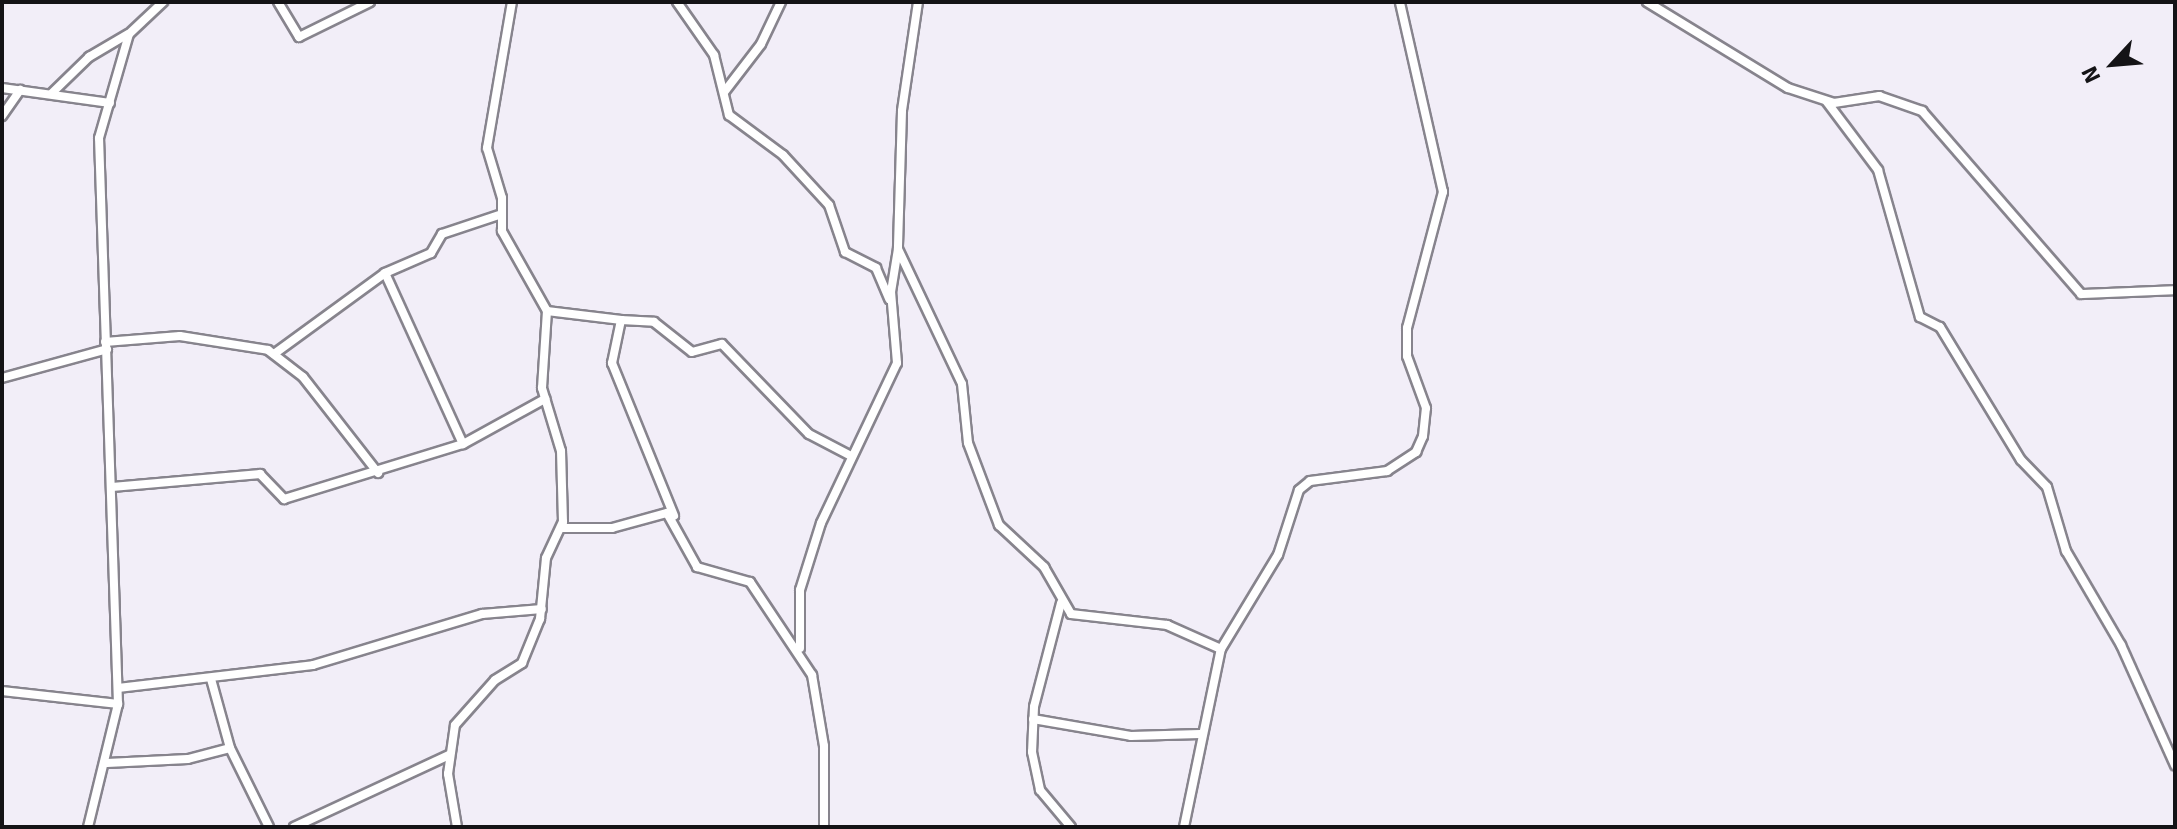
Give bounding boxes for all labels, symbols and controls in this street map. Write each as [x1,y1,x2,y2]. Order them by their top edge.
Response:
north arrow [2073,24,2153,104]
text: N [2075,62,2106,88]

